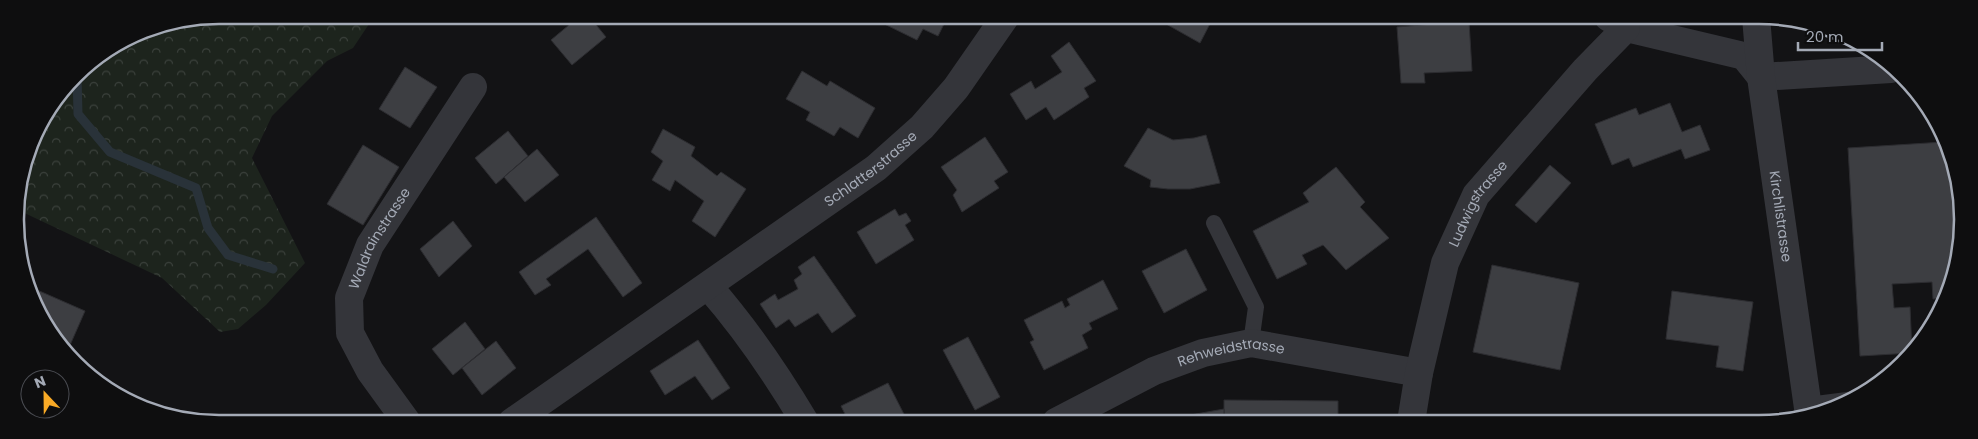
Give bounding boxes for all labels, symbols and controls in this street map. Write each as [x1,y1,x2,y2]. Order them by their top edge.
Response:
scale bar [1798,20,1882,52]
text: 20 m [1806,26,1844,47]
street label: Schlatterstrasse [820,126,922,211]
street label: Ludwigstrasse [1444,156,1512,250]
street label: Kirchlistrasse [1764,169,1797,264]
street label: Waldrainstrasse [343,183,415,292]
street label: Rehweidstrasse [1175,333,1287,372]
north arrow [20,369,70,419]
text: N [32,371,49,393]

